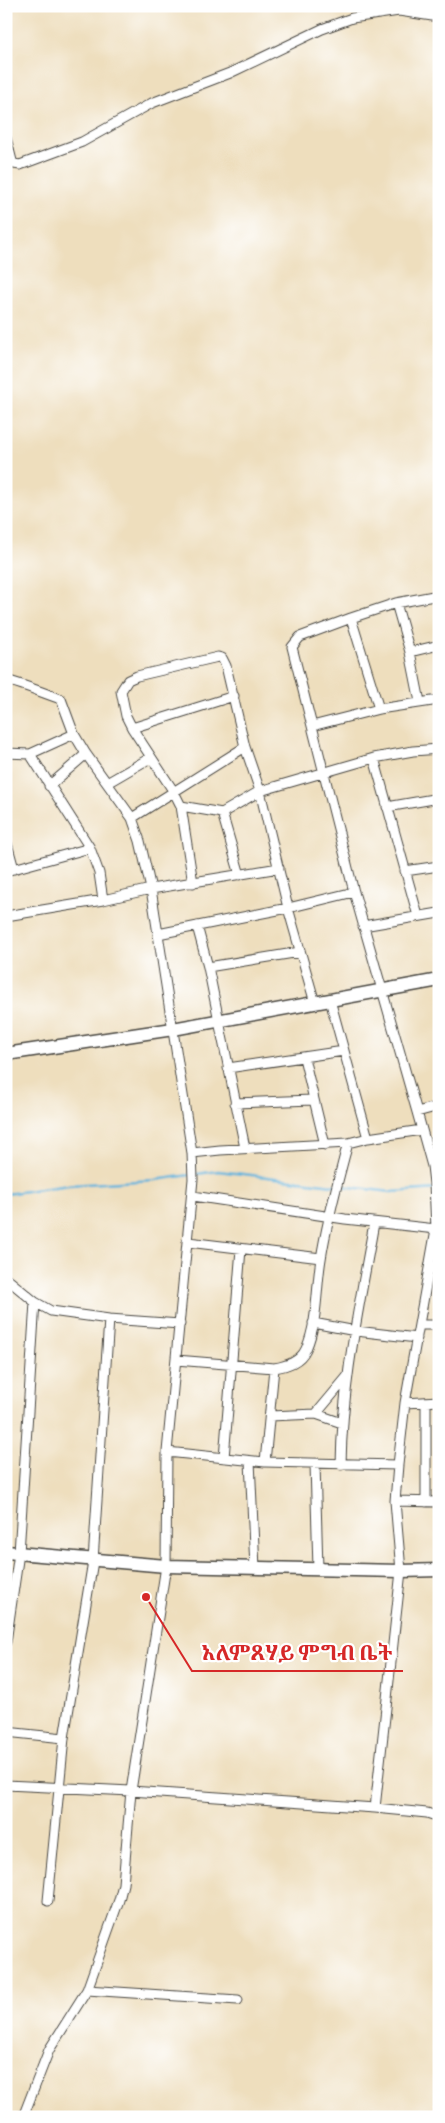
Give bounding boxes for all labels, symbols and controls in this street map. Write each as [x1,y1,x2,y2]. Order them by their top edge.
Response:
callout: አለምጸሃይ ምግብ ቤት [192,1635,403,1671]
text: አለምጸሃይ ምግብ ቤት [202,1640,393,1666]

